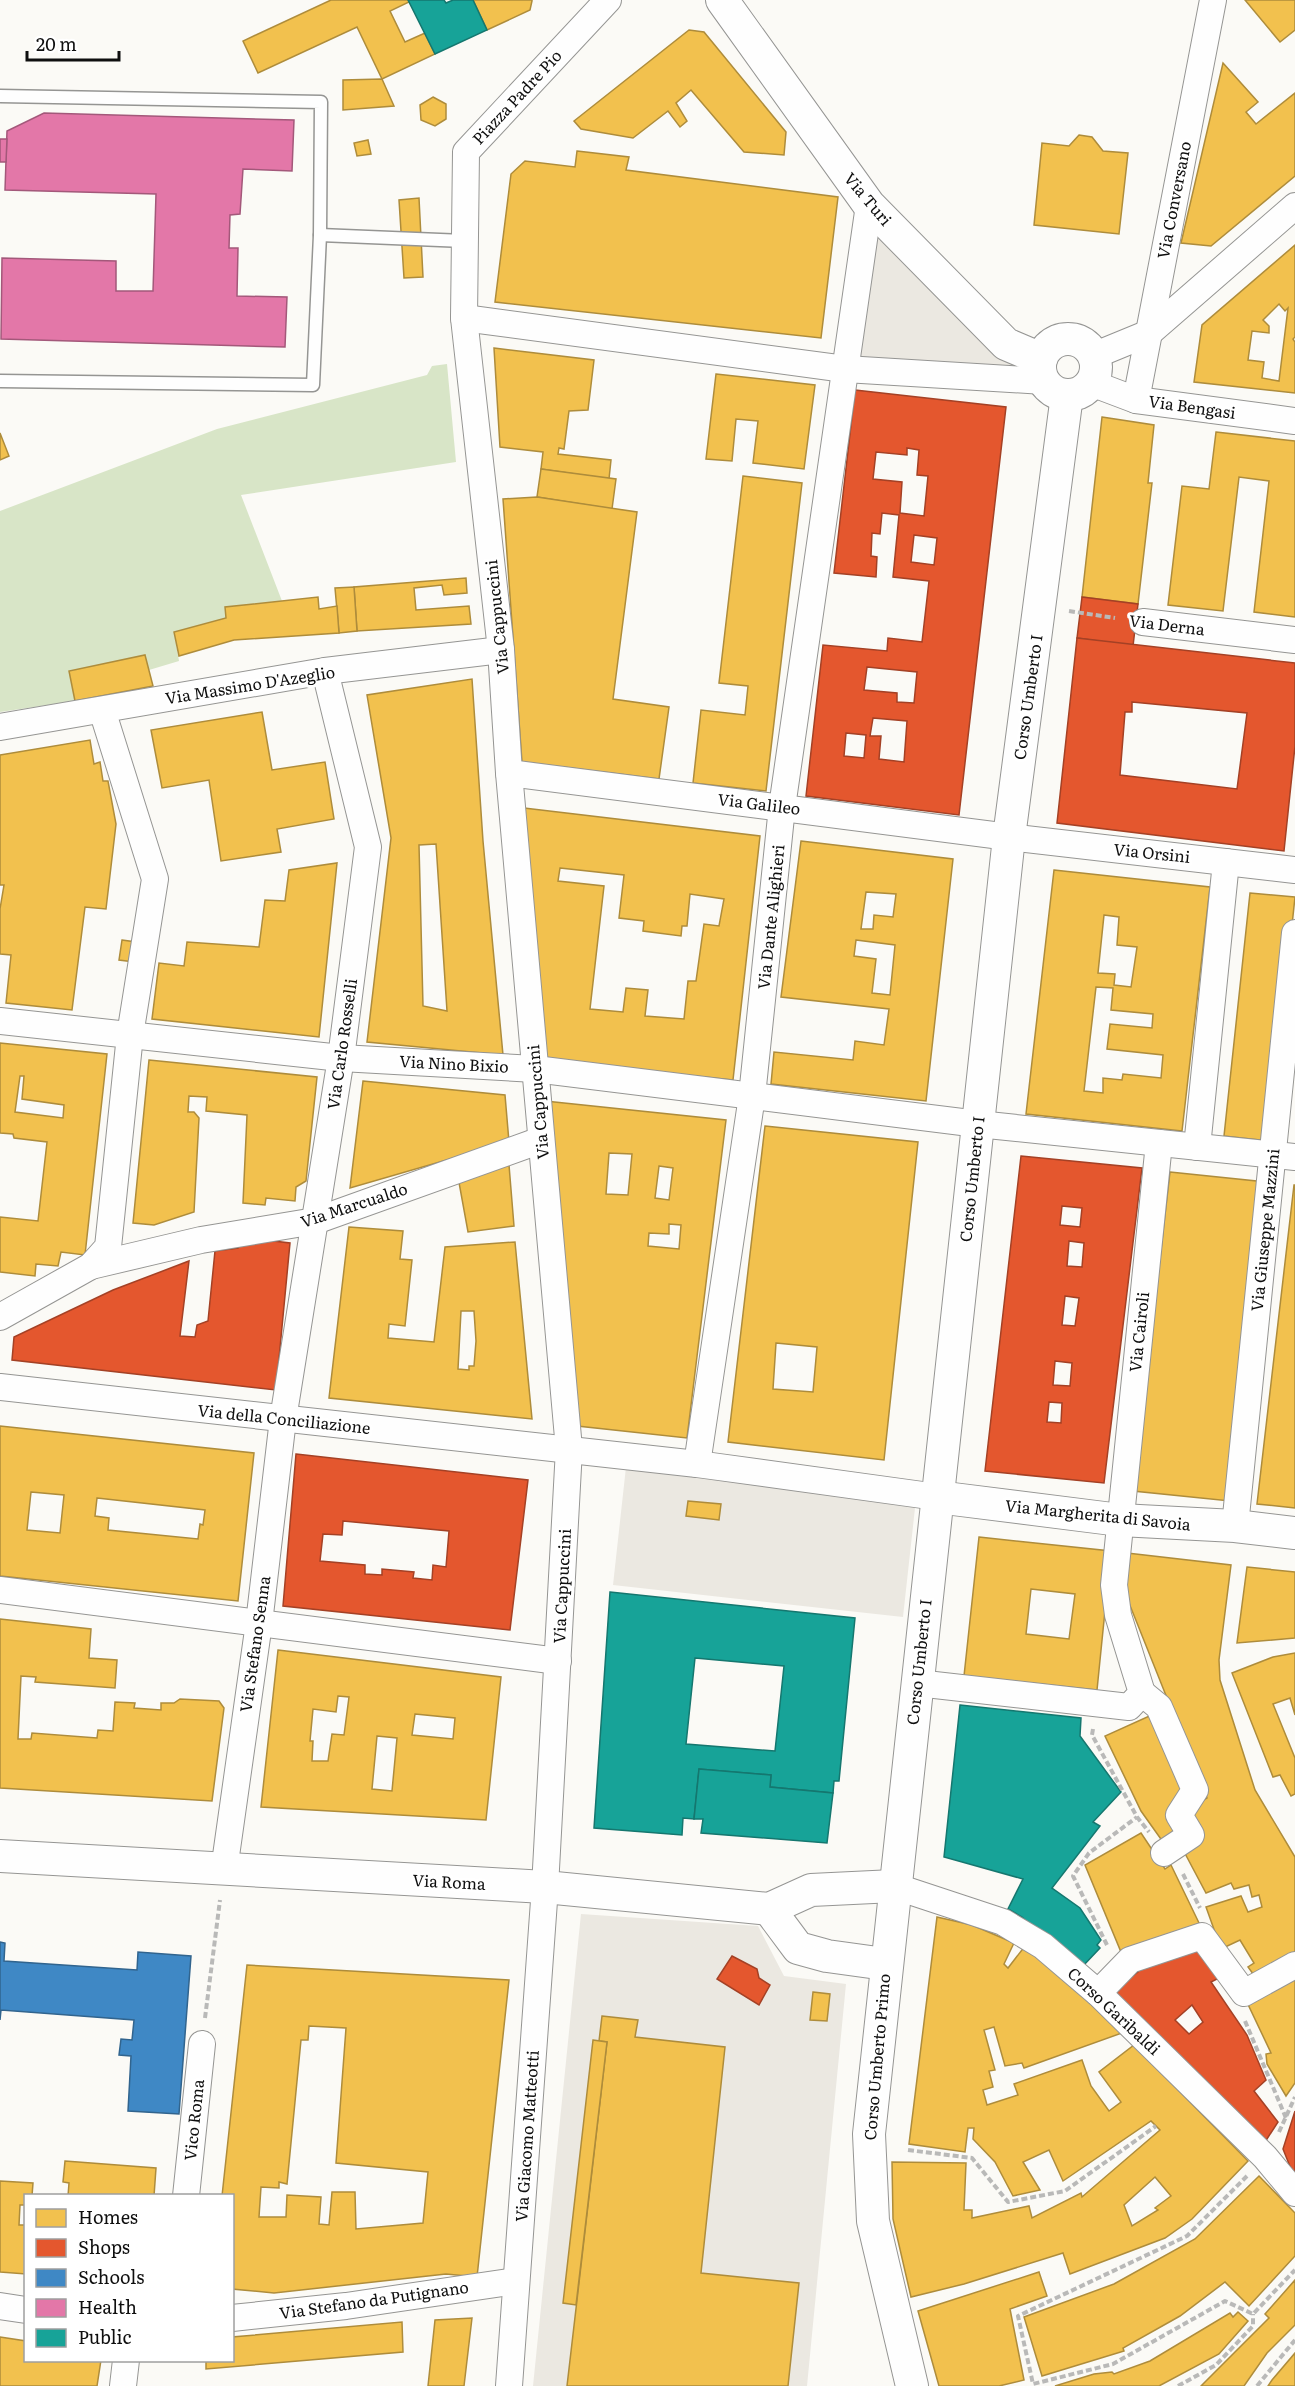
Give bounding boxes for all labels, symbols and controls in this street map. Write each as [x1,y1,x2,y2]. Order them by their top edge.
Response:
scale bar [27,24,118,62]
text: 20 m [36,30,77,57]
street label: Piazza Padre Pio [466,43,567,149]
street label: Via Conversano [1150,139,1196,261]
street label: Via Turi [839,166,898,230]
street label: Via Bengasi [1147,388,1237,424]
street label: Via Cappuccini [478,559,514,676]
street label: Via Derna [1128,607,1207,641]
street label: Corso Umberto I [1006,633,1048,761]
street label: Via Massimo D'Azeglio [163,659,336,709]
street label: Via Galileo [716,786,802,820]
street label: Via Orsini [1113,836,1192,868]
street label: Via Dante Alighieri [750,843,790,991]
street label: Via Carlo Rosselli [320,977,362,1111]
street label: Via Cappuccini [520,1044,554,1160]
street label: Via Nino Bixio [399,1048,509,1078]
street label: Corso Umberto I [952,1115,990,1243]
street label: Via Giuseppe Mazzini [1244,1147,1285,1313]
street label: Via Marcualdo [297,1175,410,1233]
street label: Via Cairoli [1122,1290,1154,1373]
street label: Via della Conciliazione [197,1397,372,1439]
street label: Via Margherita di Savoia [1004,1492,1193,1536]
street label: Via Cappuccini [546,1528,576,1644]
street label: Via Stefano Senna [233,1574,276,1714]
street label: Corso Umberto I [899,1598,937,1726]
street label: Via Roma [412,1867,487,1895]
street label: Corso Garibaldi [1063,1961,1167,2060]
street label: Corso Umberto Primo [857,1973,895,2141]
street label: Via Giacomo Matteotti [508,2049,544,2223]
street label: Vico Roma [177,2078,209,2162]
legend [24,2194,234,2362]
text: Homes [78,2203,138,2230]
text: Shops [78,2233,130,2260]
text: Schools [78,2263,144,2290]
street label: Via Stefano da Putignano [278,2274,470,2324]
text: Health [78,2293,137,2320]
text: Public [78,2323,132,2350]

